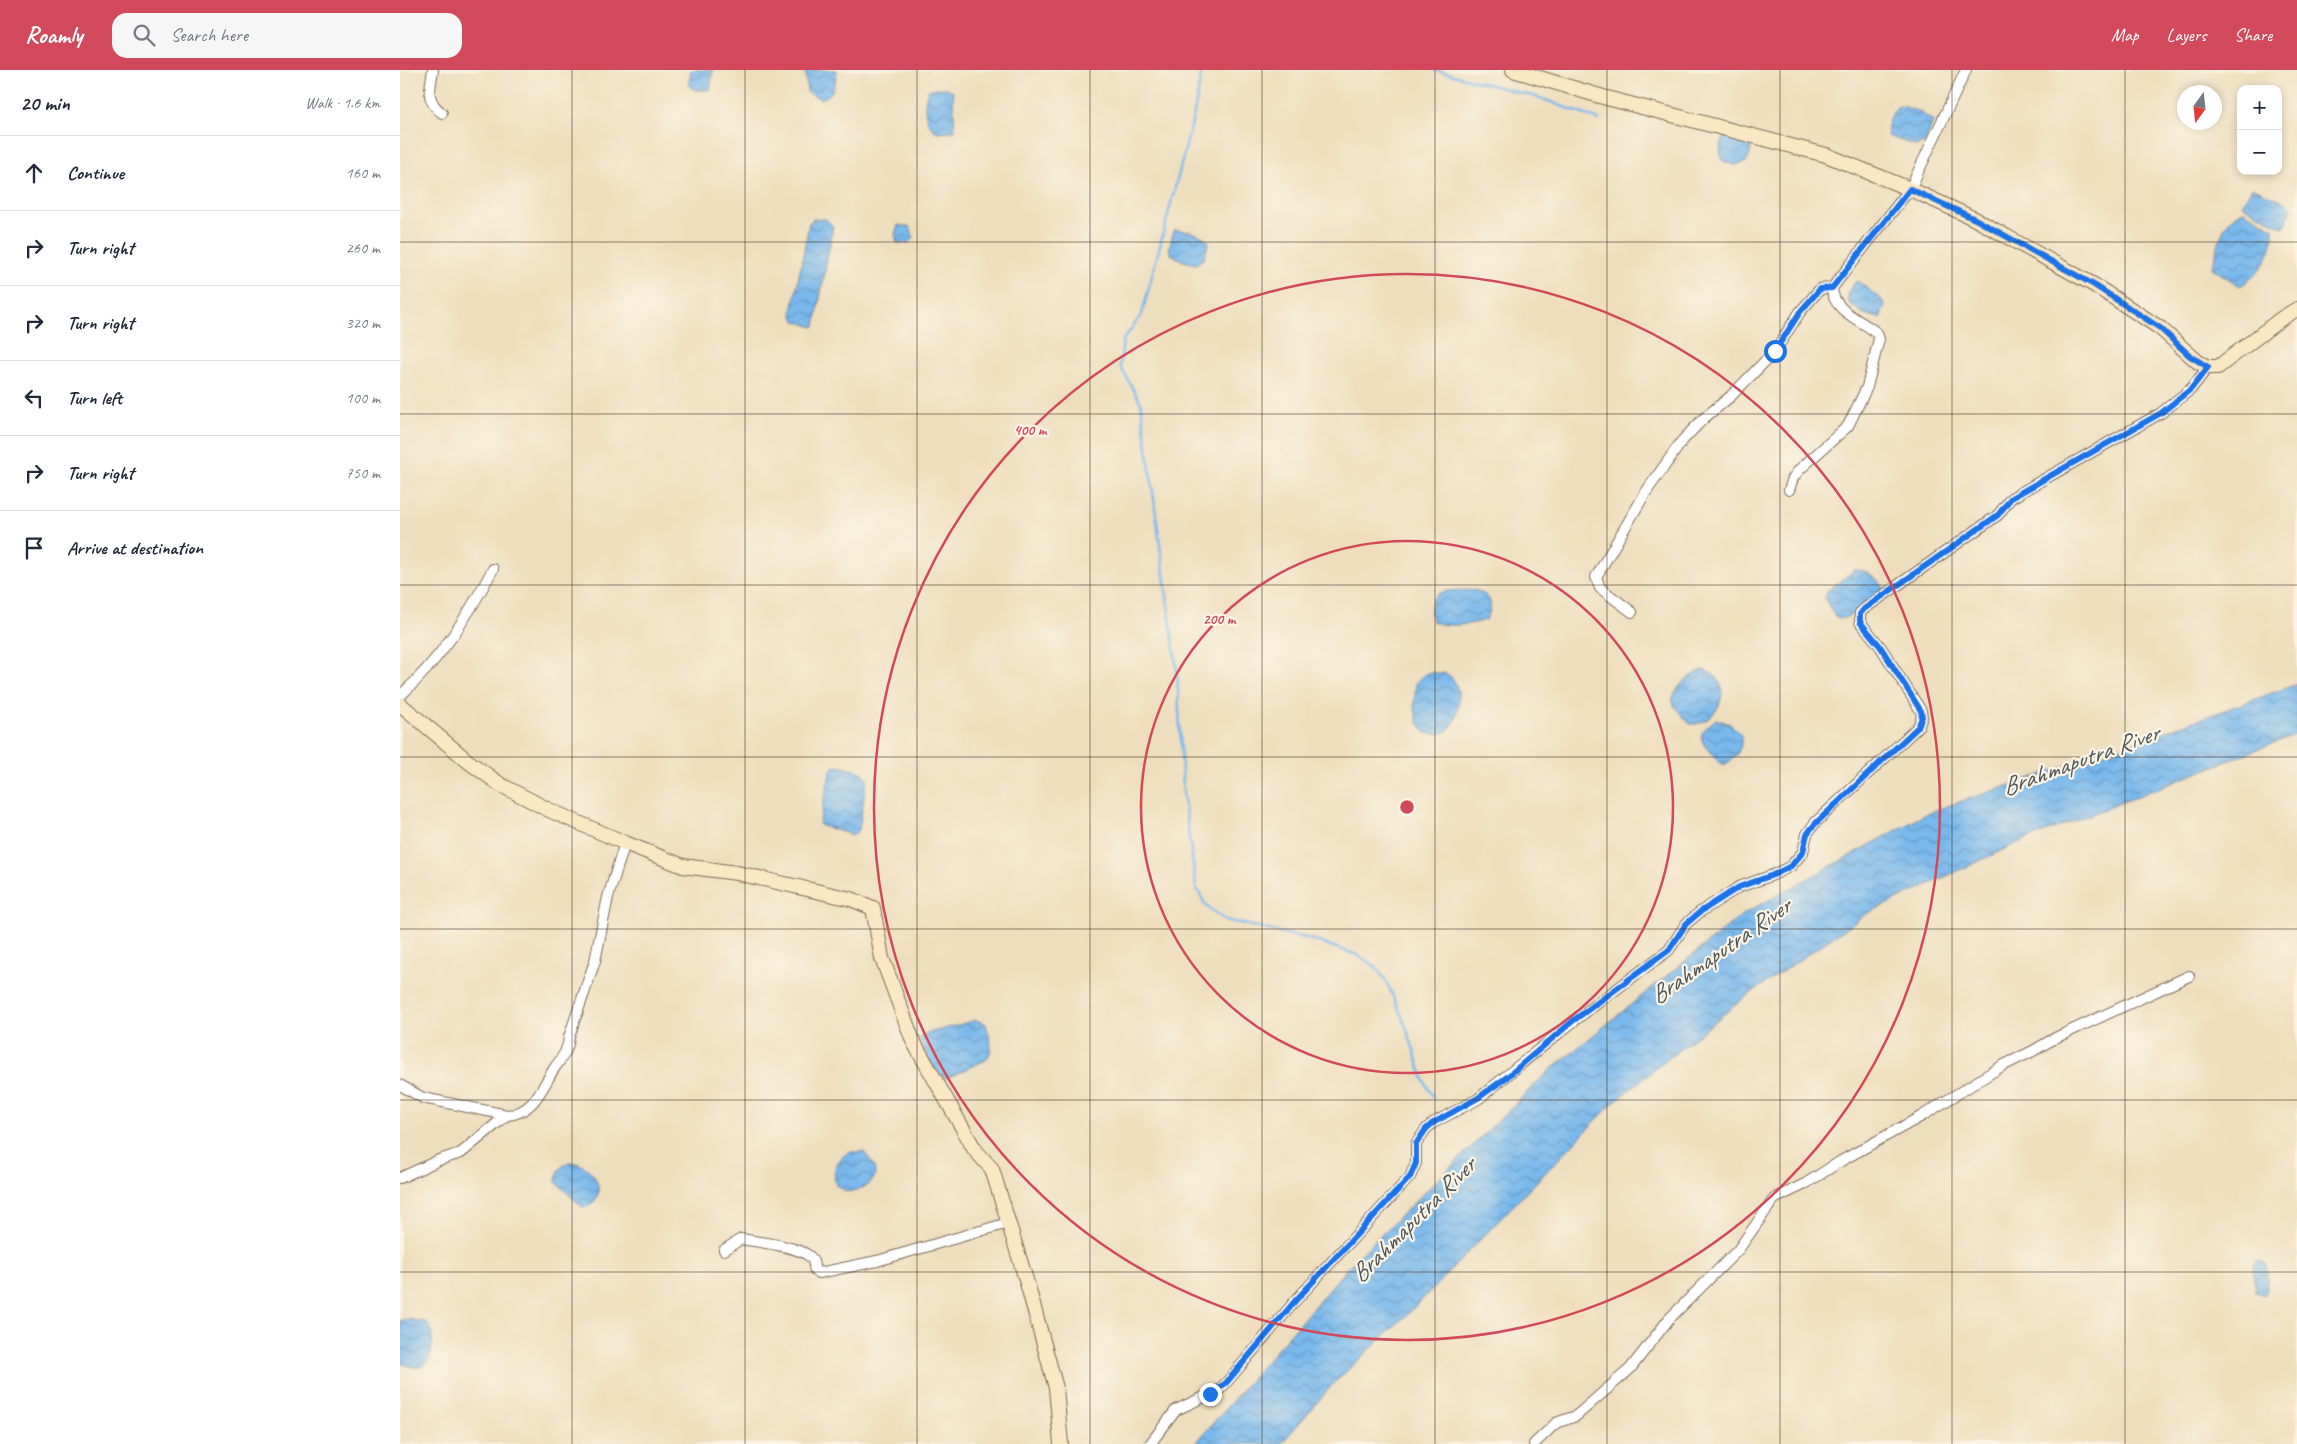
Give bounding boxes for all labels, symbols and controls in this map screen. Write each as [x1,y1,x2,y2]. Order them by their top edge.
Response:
search box [112,13,462,58]
text: Roamly [25,20,82,50]
icon: search [130,21,158,49]
text: Search here [170,23,248,47]
text: Map [2111,24,2139,46]
text: Layers [2167,24,2206,46]
text: Share [2234,24,2272,46]
north arrow [2177,85,2222,130]
map controls [2237,85,2282,175]
button: + [2237,85,2282,130]
text: 20 min [20,90,70,116]
text: Walk · 1.6 km [305,93,380,113]
button: − [2237,130,2282,175]
icon: ahead [20,159,48,187]
text: Continue [67,161,124,185]
text: 160 m [346,163,380,183]
icon: right [20,234,48,262]
text: Turn right [67,236,134,260]
text: 260 m [346,238,380,258]
icon: right [20,309,48,337]
text: Turn right [67,311,134,335]
text: 320 m [346,313,380,333]
route start [1764,340,1787,363]
icon: left [20,384,48,412]
text: Turn left [67,386,122,410]
text: 100 m [346,388,380,408]
text: 400 m [1014,421,1048,440]
icon: right [20,459,48,487]
text: Turn right [67,461,134,485]
text: 750 m [346,463,380,483]
icon: arrive [20,534,48,562]
text: Arrive at destination [67,536,203,560]
text: 200 m [1203,610,1237,629]
water label: Brahmaputra River [1997,715,2167,803]
centre of rings [1398,798,1416,816]
water label: Brahmaputra River [1643,888,1800,1011]
water label: Brahmaputra River [1343,1148,1485,1290]
route end [1199,1383,1222,1406]

